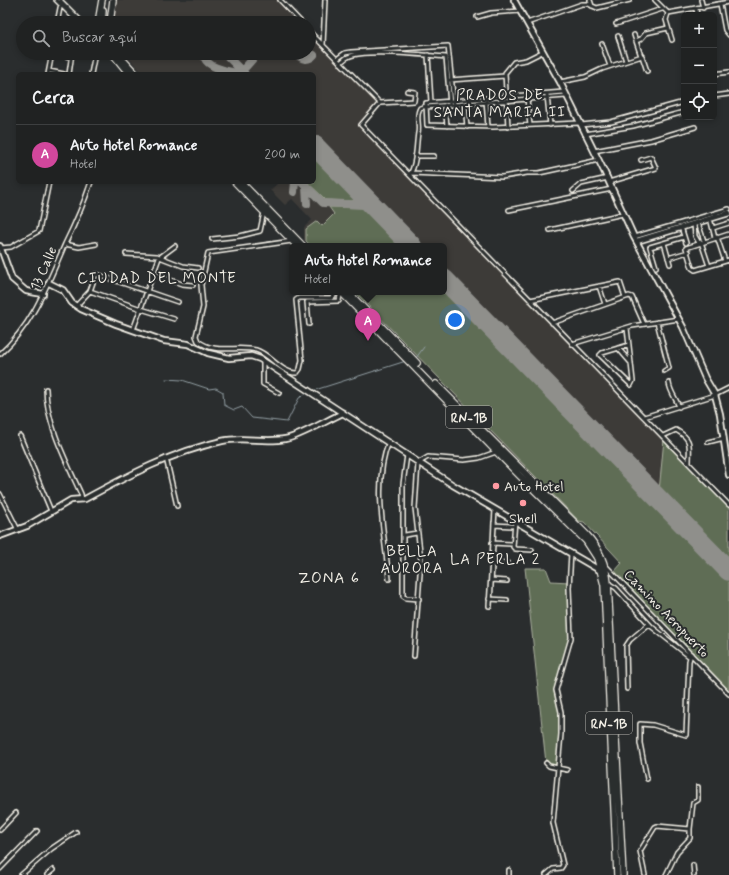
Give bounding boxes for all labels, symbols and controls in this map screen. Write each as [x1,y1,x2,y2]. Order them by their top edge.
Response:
map controls [681,12,717,120]
button: + [681,12,717,48]
search box [16,16,316,60]
icon: search [30,27,52,49]
text: Buscar aquí [62,28,137,48]
button: − [681,48,717,84]
button: locate [681,84,717,120]
district label: PRADOS DE SANTA MARIA II [434,86,566,123]
text: Cerca [32,87,75,109]
text: Auto Hotel Romance [70,136,198,156]
text: A [41,146,49,163]
text: 200 m [265,146,300,163]
text: Hotel [70,156,96,173]
popup [289,243,447,295]
street label: 13 Calle [26,244,62,293]
text: Auto Hotel Romance [304,251,432,271]
district label: CIUDAD DEL MONTE [77,269,237,289]
text: Hotel [304,271,331,288]
pin: A [355,308,381,341]
your location [445,310,465,330]
road number: RN-1B [446,406,492,428]
place label: Auto Hotel [504,478,564,496]
marker: Auto Hotel [491,481,501,491]
marker: Shell [518,498,528,508]
place label: Shell [509,510,537,528]
district label: BELLA AURORA [381,542,444,579]
district label: LA PERLA 2 [450,550,540,570]
street label: Camino Aeropuerto [620,566,713,661]
district label: ZONA 6 [298,568,360,589]
road number: RN-1B [586,712,632,734]

